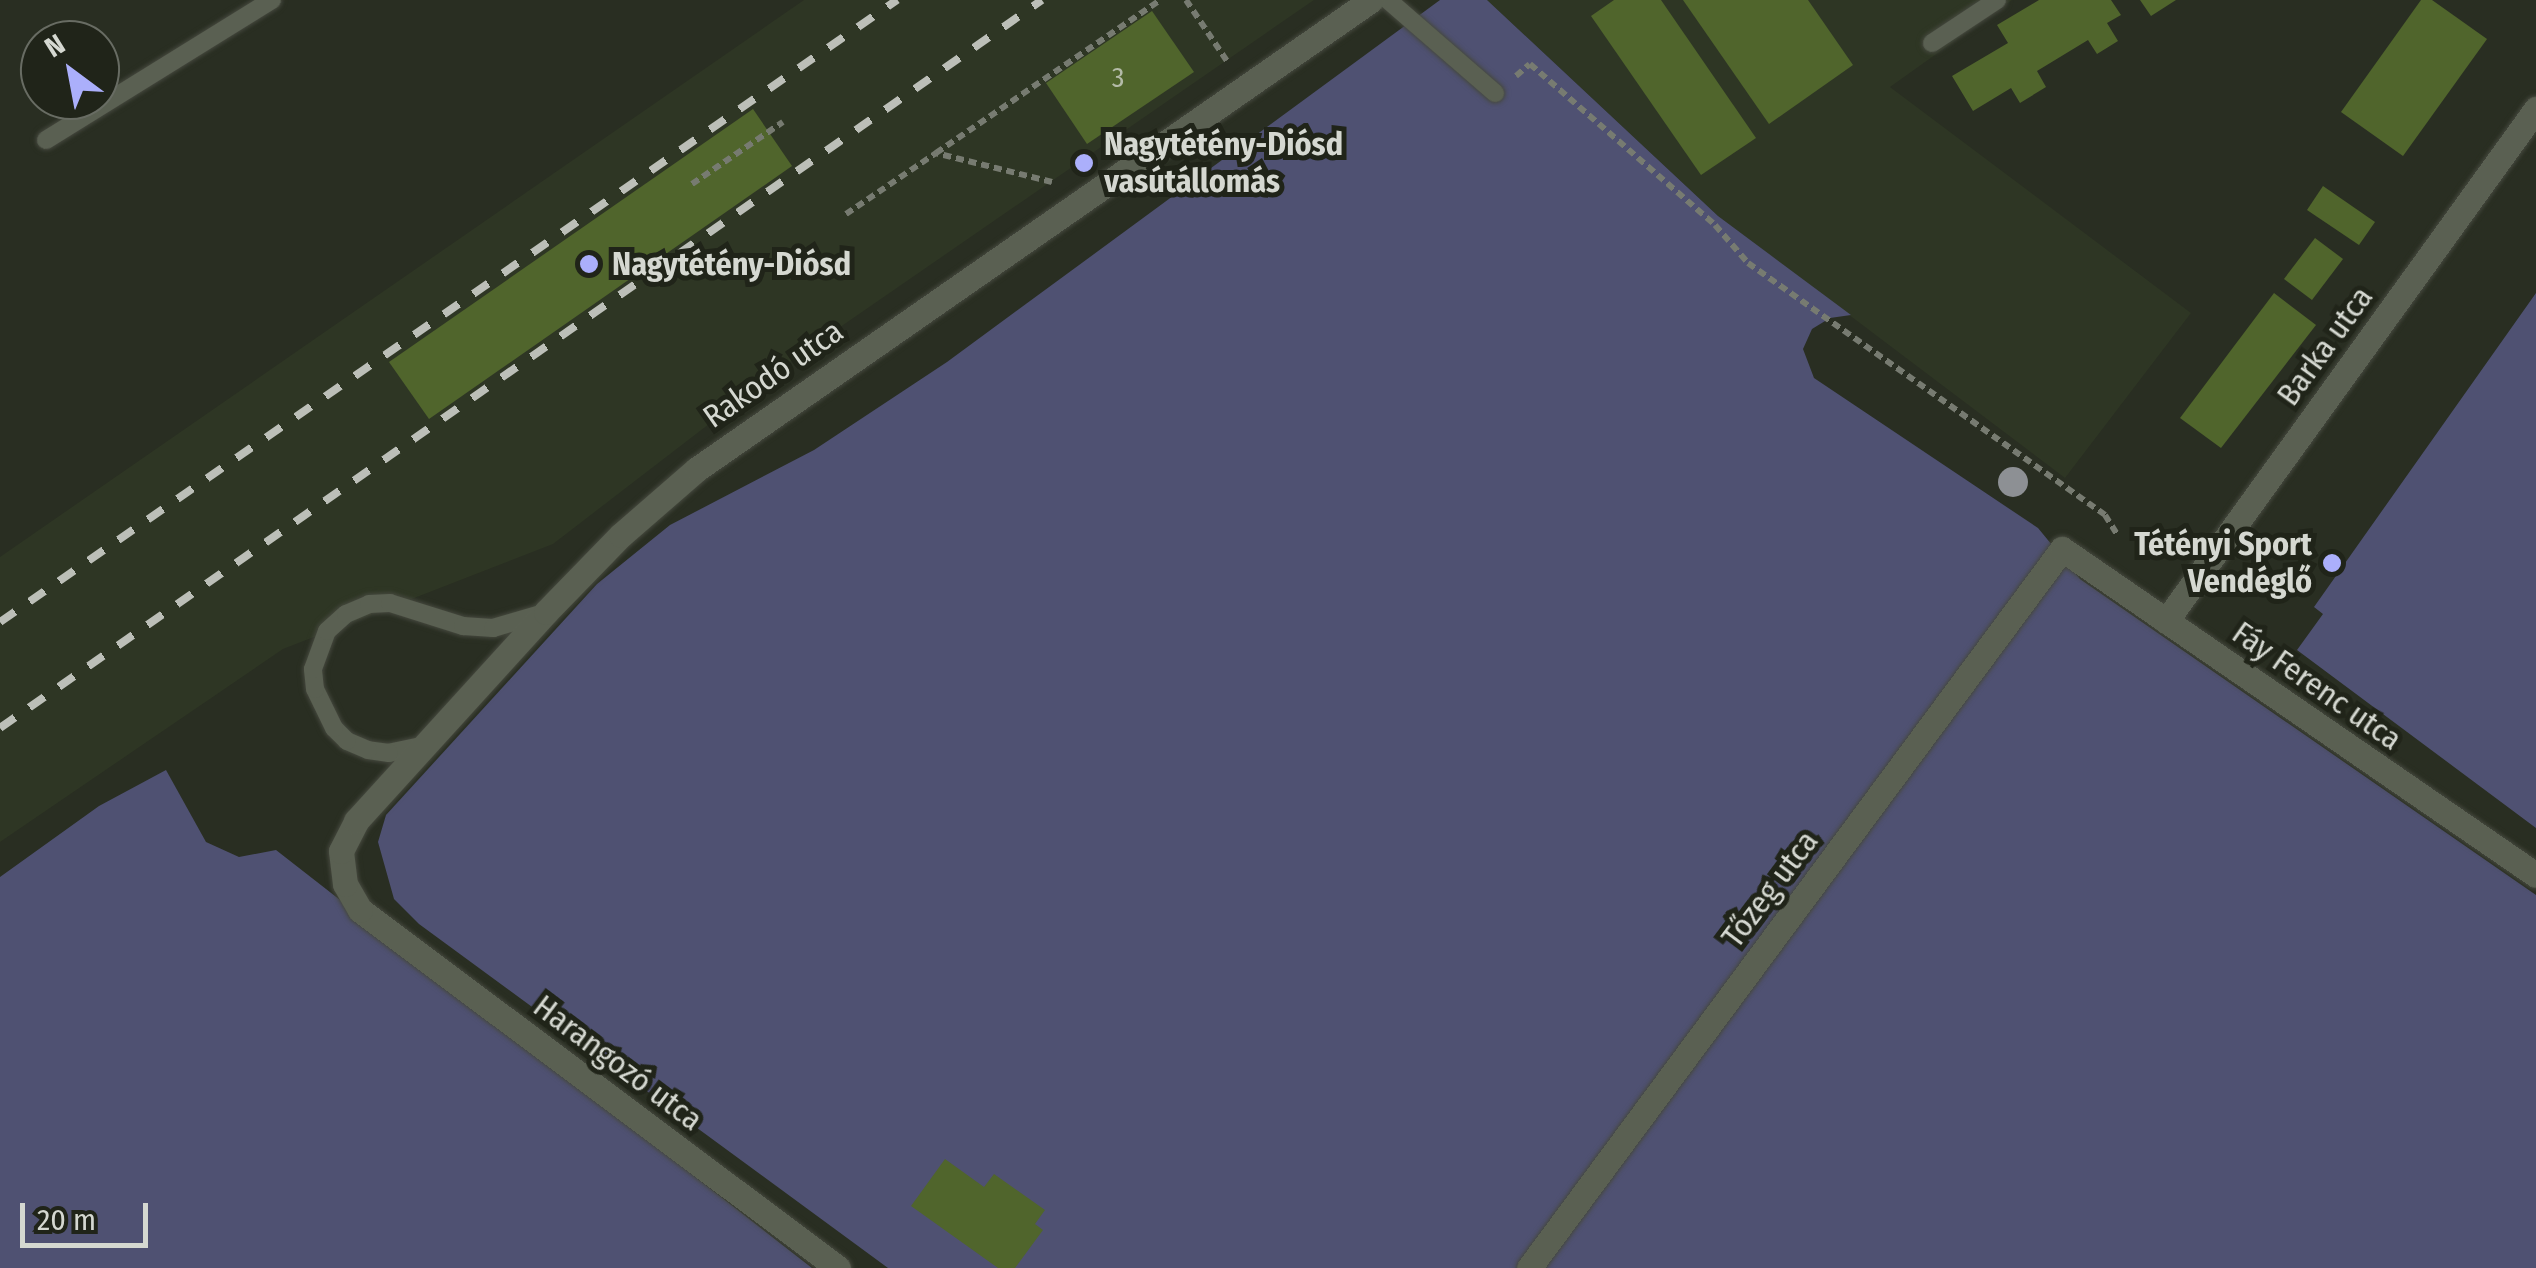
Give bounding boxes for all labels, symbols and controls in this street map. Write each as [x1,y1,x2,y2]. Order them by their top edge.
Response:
north arrow [20,20,120,120]
text: N [39,27,71,64]
house number: 3 [1112,61,1124,95]
place label: Nagytétény-Diósd vasútállomás [1104,126,1343,201]
marker: Nagytétény-Diósd vasútállomás [1073,152,1095,174]
place label: Nagytétény-Diósd [612,245,851,283]
marker: Nagytétény-Diósd [576,251,602,277]
street label: Barka utca [2269,279,2381,413]
street label: Rakodó utca [696,312,850,436]
place label: Tétényi Sport Vendéglő [2134,526,2312,601]
marker: Tétényi Sport Vendéglő [2321,552,2343,574]
street label: Fáy Ferenc utca [2225,614,2409,758]
street label: Tőzeg utca [1714,823,1826,955]
street label: Harangozó utca [526,987,710,1139]
scale bar [25,1183,152,1245]
text: 20 m [37,1202,96,1238]

